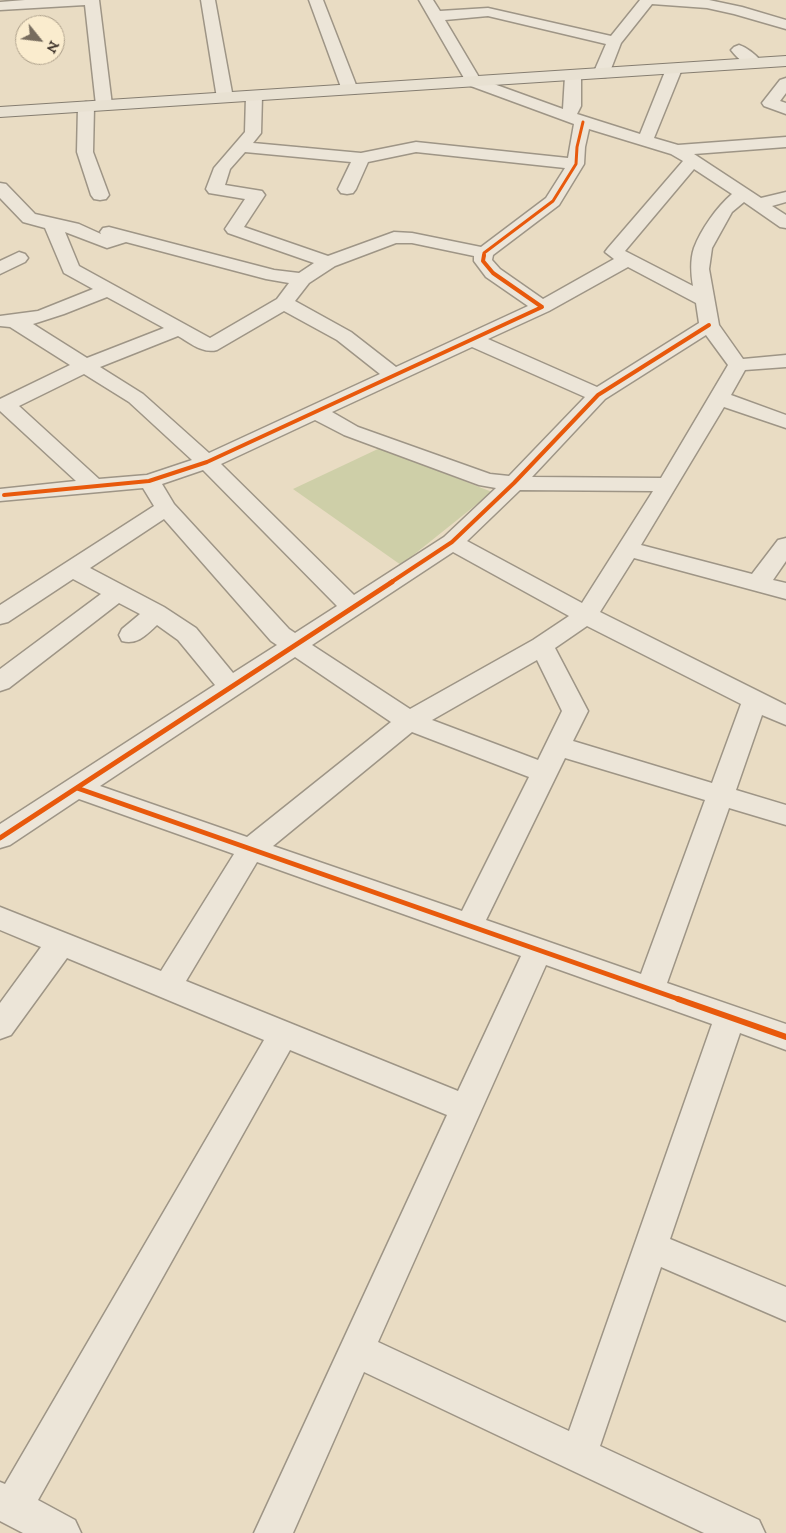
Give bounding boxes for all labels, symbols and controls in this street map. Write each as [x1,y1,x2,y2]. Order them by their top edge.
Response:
north arrow [15,15,65,65]
text: N [42,37,63,56]

